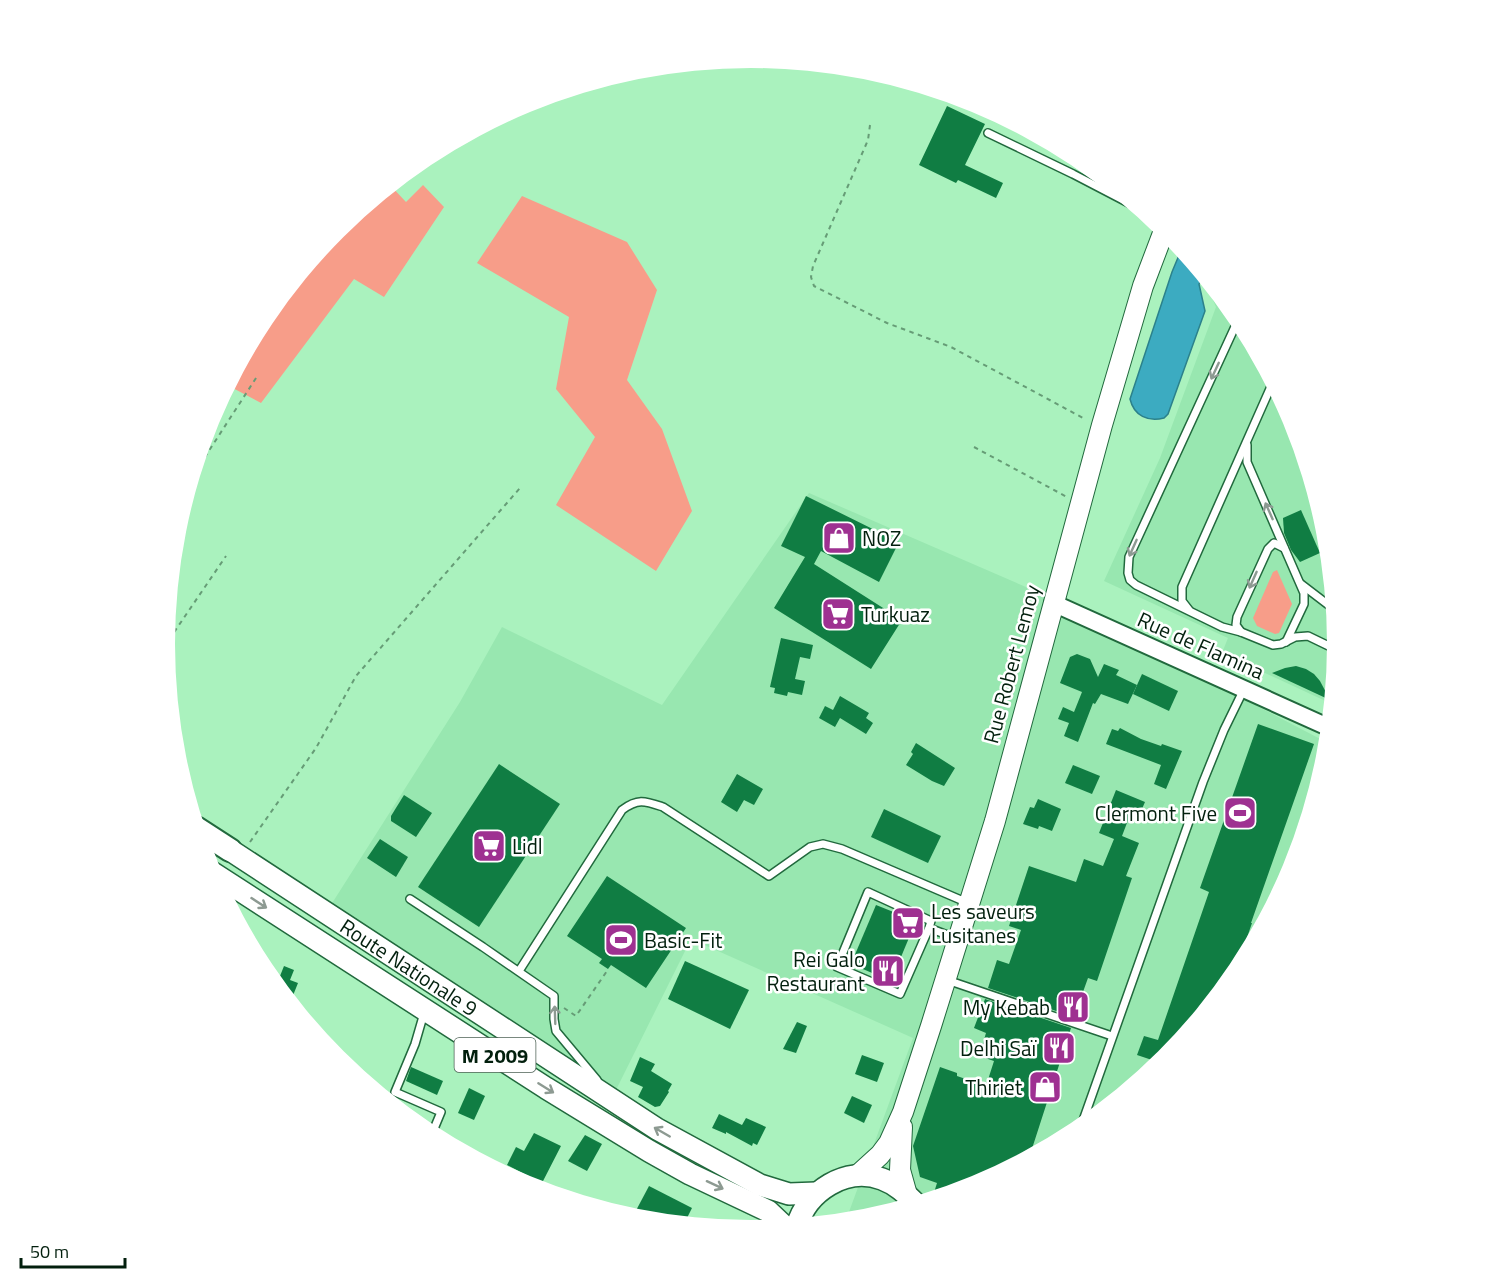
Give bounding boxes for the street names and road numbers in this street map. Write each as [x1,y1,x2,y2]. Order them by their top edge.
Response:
street label: Rue Robert Lemoy [974,581,1048,747]
street label: Rue de Flamina [1132,603,1270,687]
street label: Route Nationale 9 [334,910,484,1024]
road number: M 2009 [454,1038,536,1072]

